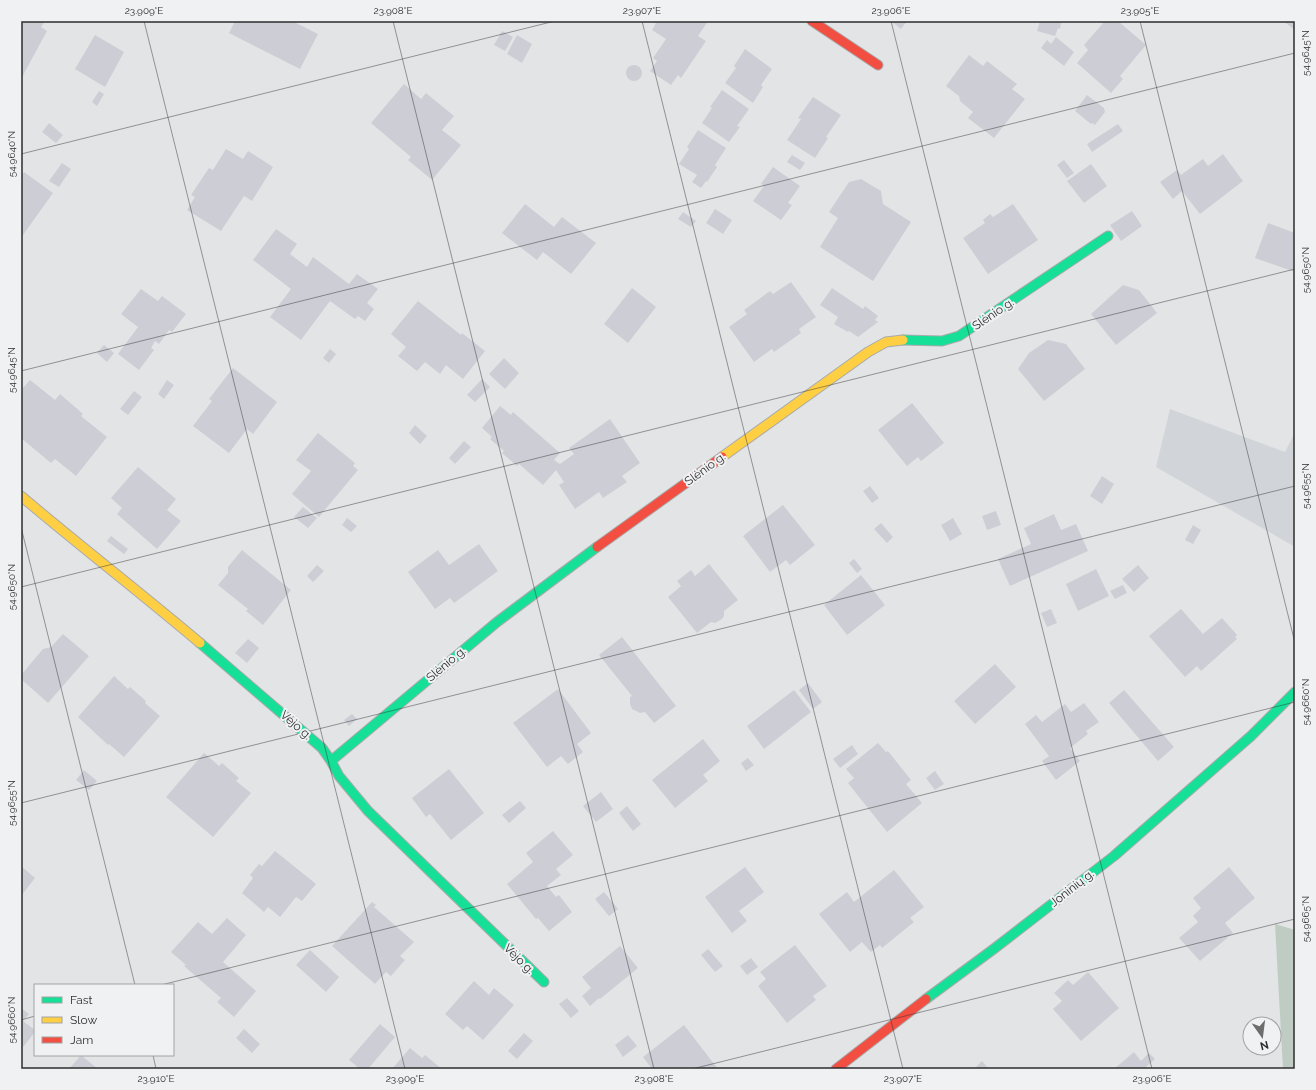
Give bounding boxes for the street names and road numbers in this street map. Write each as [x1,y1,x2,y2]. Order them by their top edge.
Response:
street label: Slėnio g. [970,295,1016,333]
street label: Slėnio g. [682,449,728,489]
street label: Slėnio g. [423,644,469,684]
street label: Vėjo g. [277,708,315,742]
street label: Joninių g. [1047,867,1097,909]
street label: Vėjo g. [501,941,537,977]

